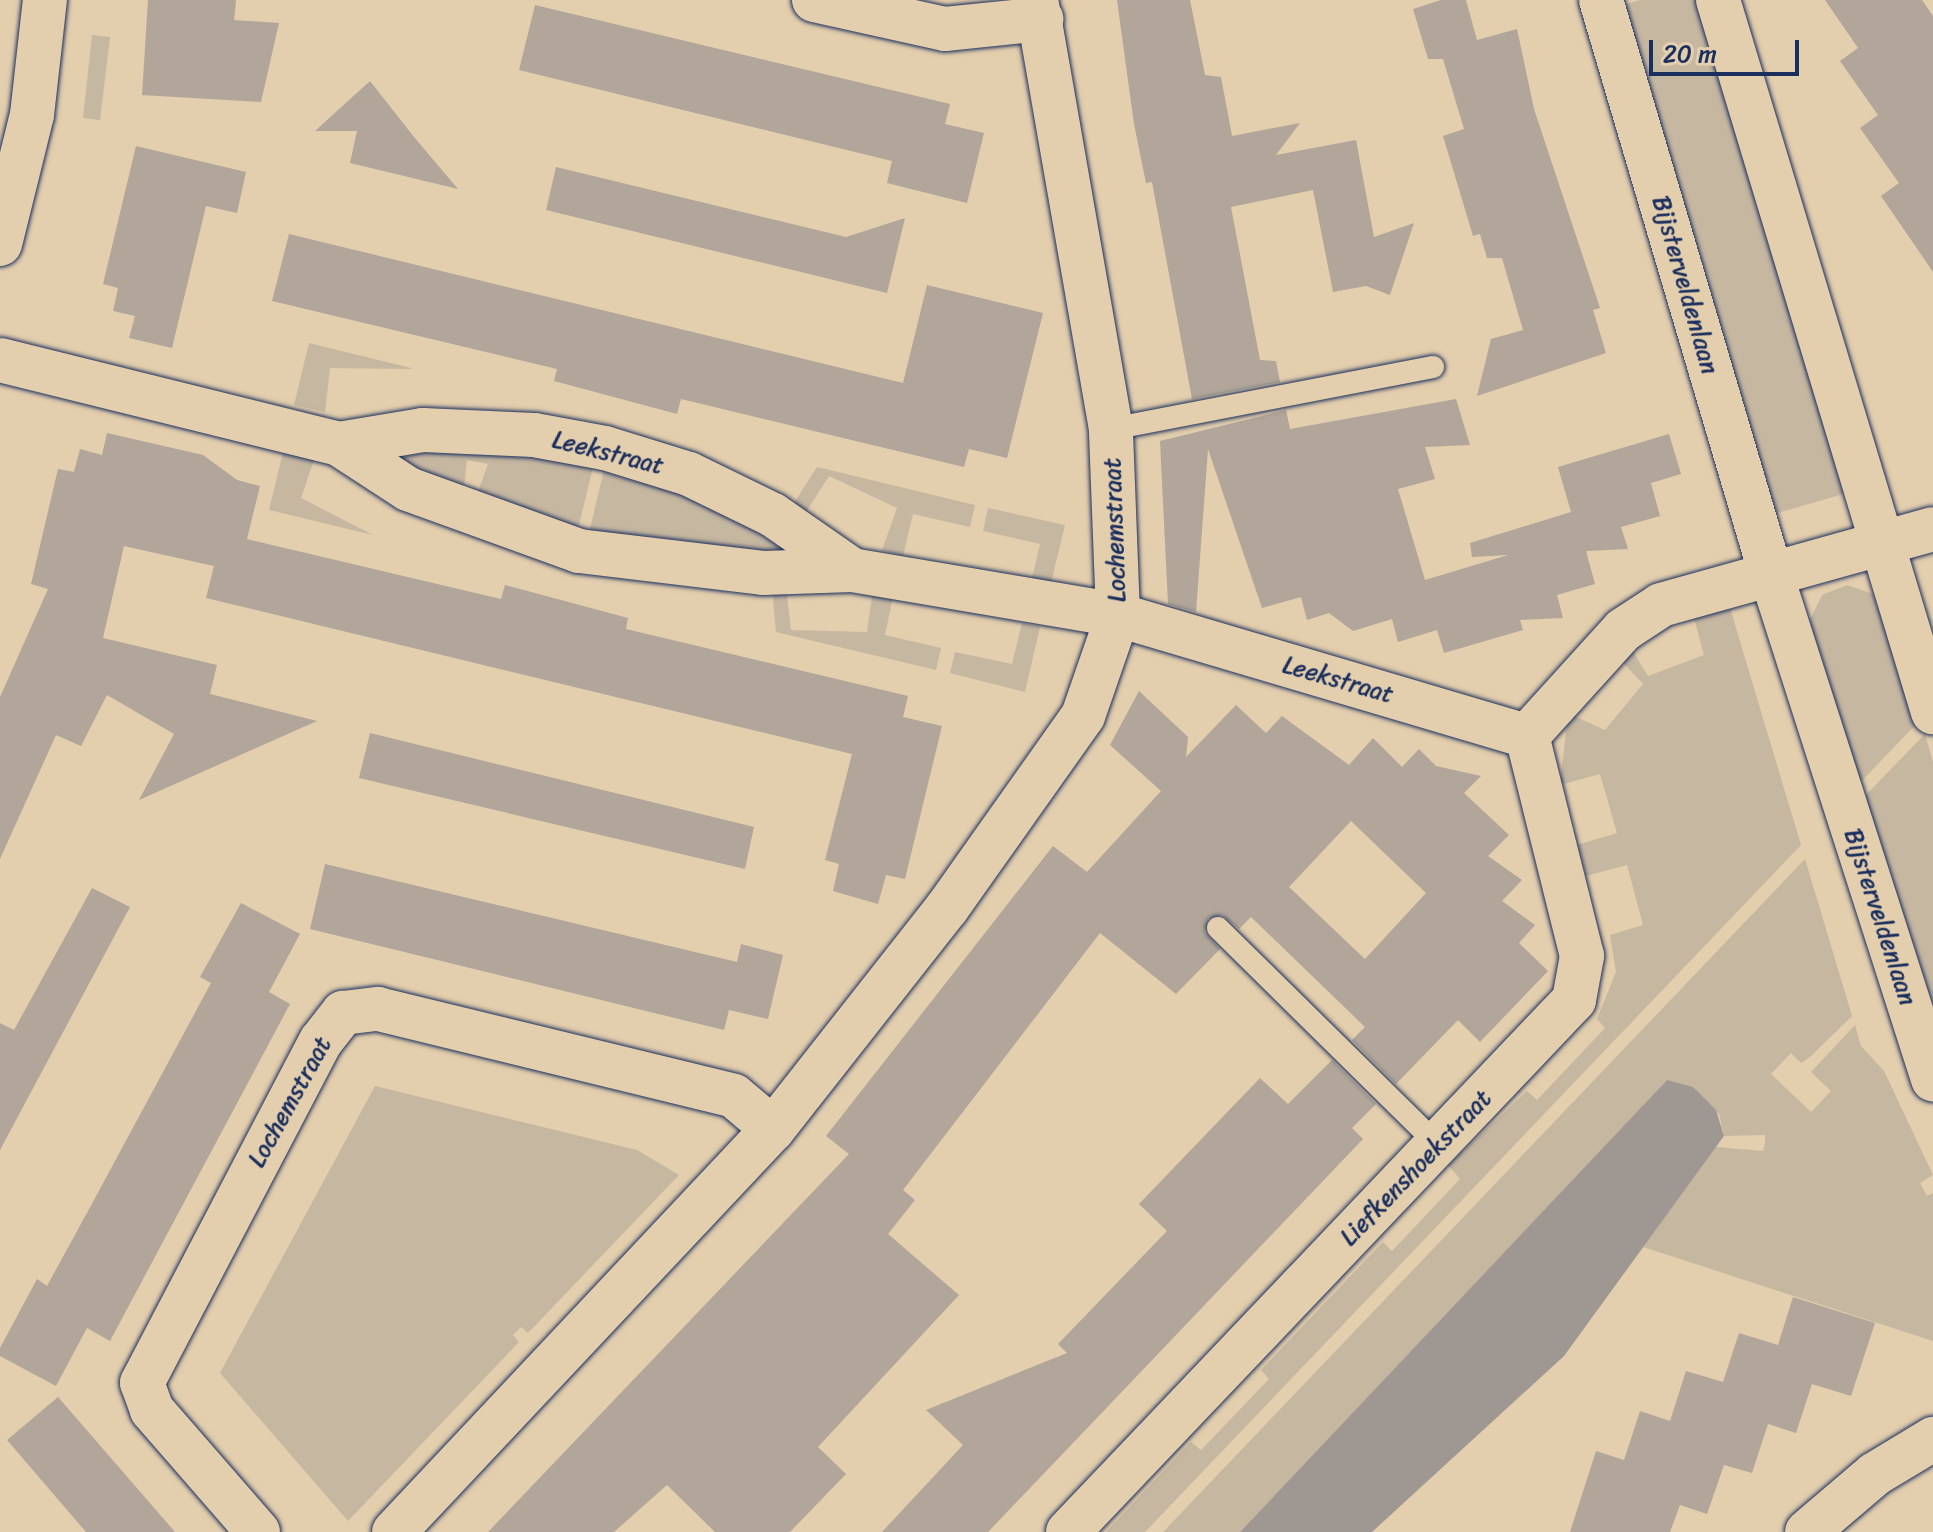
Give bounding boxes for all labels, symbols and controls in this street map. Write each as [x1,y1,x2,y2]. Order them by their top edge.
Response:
scale bar [1653,24,1803,74]
text: 20 m [1663,33,1717,75]
street label: Bijsterveldenlaan [1646,193,1724,377]
street label: Leekstraat [549,425,667,481]
street label: Lochemstraat [1098,457,1132,603]
street label: Leekstraat [1279,650,1397,710]
street label: Bijsterveldenlaan [1838,825,1922,1009]
street label: Lochemstraat [242,1032,338,1172]
street label: Liefkenshoekstraat [1334,1084,1498,1252]

